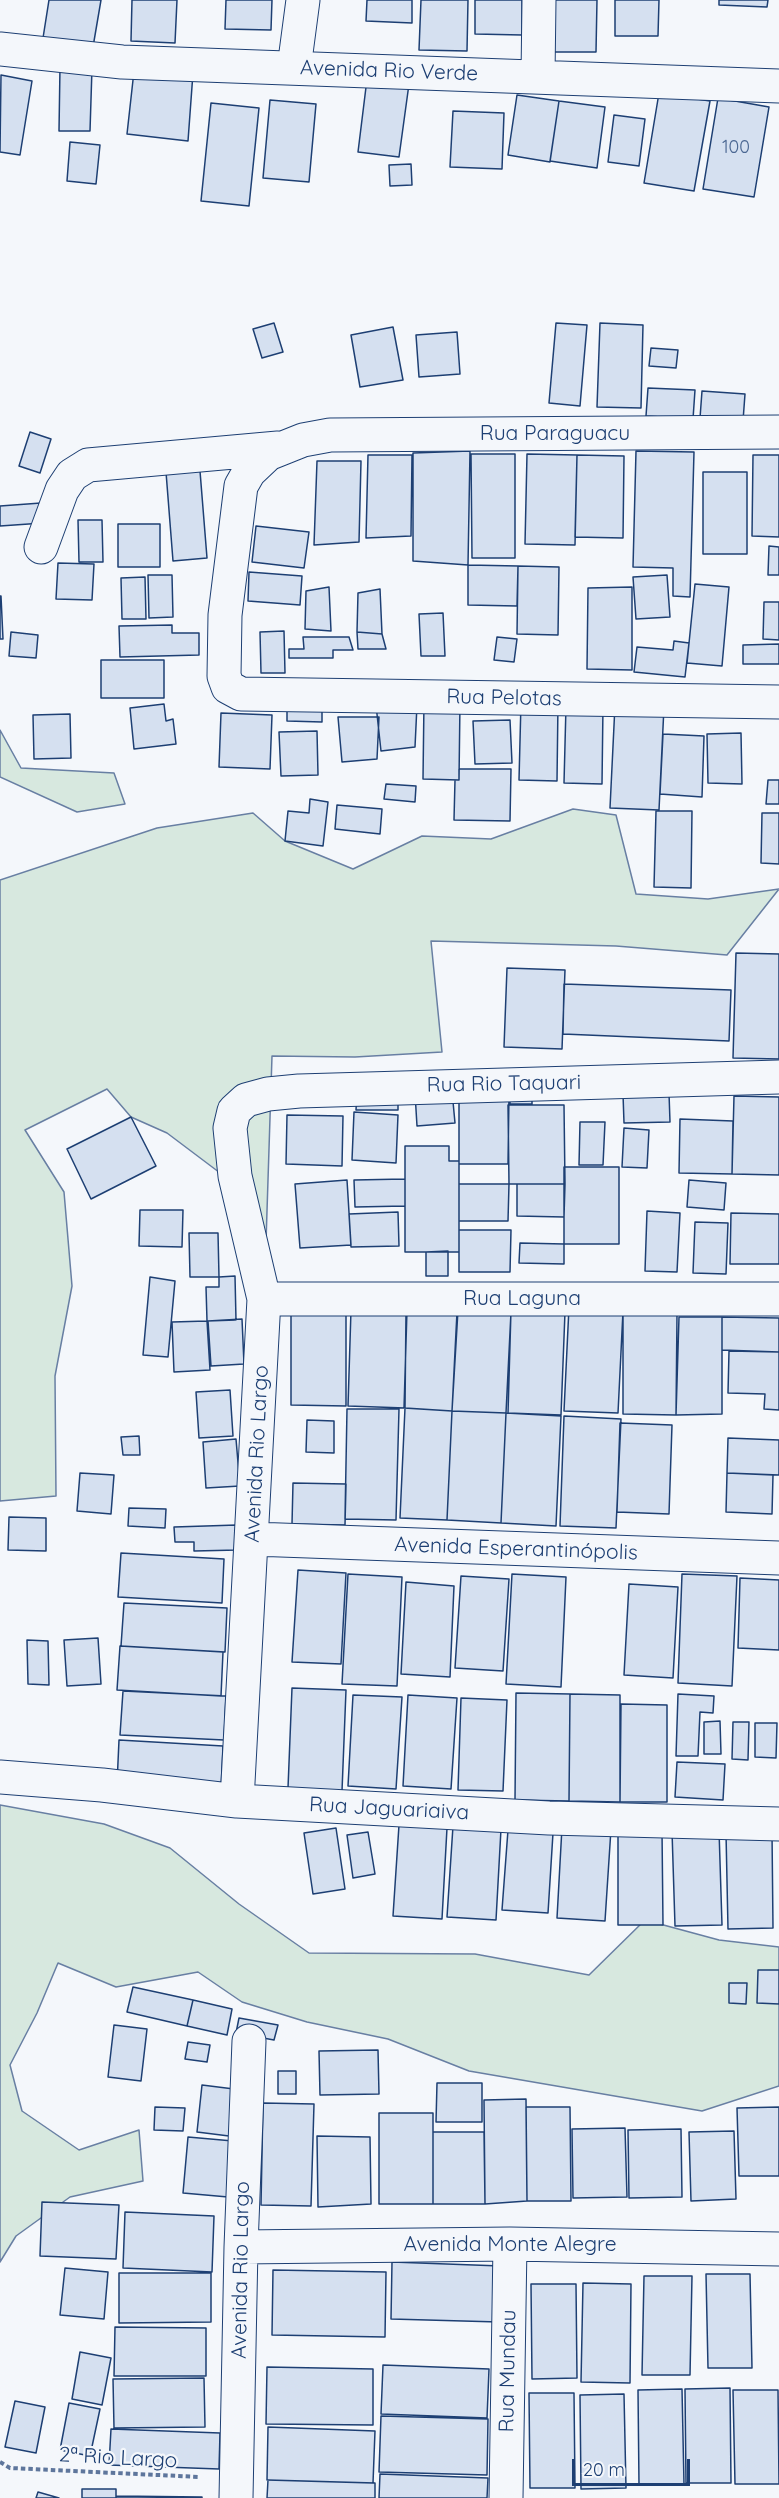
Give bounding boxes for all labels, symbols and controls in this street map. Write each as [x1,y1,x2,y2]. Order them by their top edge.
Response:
street label: Avenida Rio Verde [300,55,478,87]
house number: 100 [722,137,750,159]
street label: Rua Paraguacu [480,421,630,447]
street label: Rua Pelotas [446,684,562,712]
street label: Rua Rio Taquari [427,1070,581,1098]
street label: Rua Laguna [463,1286,581,1312]
street label: Avenida Rio Largo [240,1365,274,1543]
street label: Avenida Esperantinópolis [394,1532,638,1566]
street label: Rua Jaguariaiva [308,1792,470,1826]
street label: Avenida Rio Largo [227,2181,255,2359]
street label: Avenida Monte Alegre [403,2232,617,2258]
street label: Rua Mundau [494,2309,522,2433]
street label: 2ª Rio Largo [58,2442,178,2474]
scale bar [575,2447,694,2485]
text: 20 m [583,2458,625,2481]

